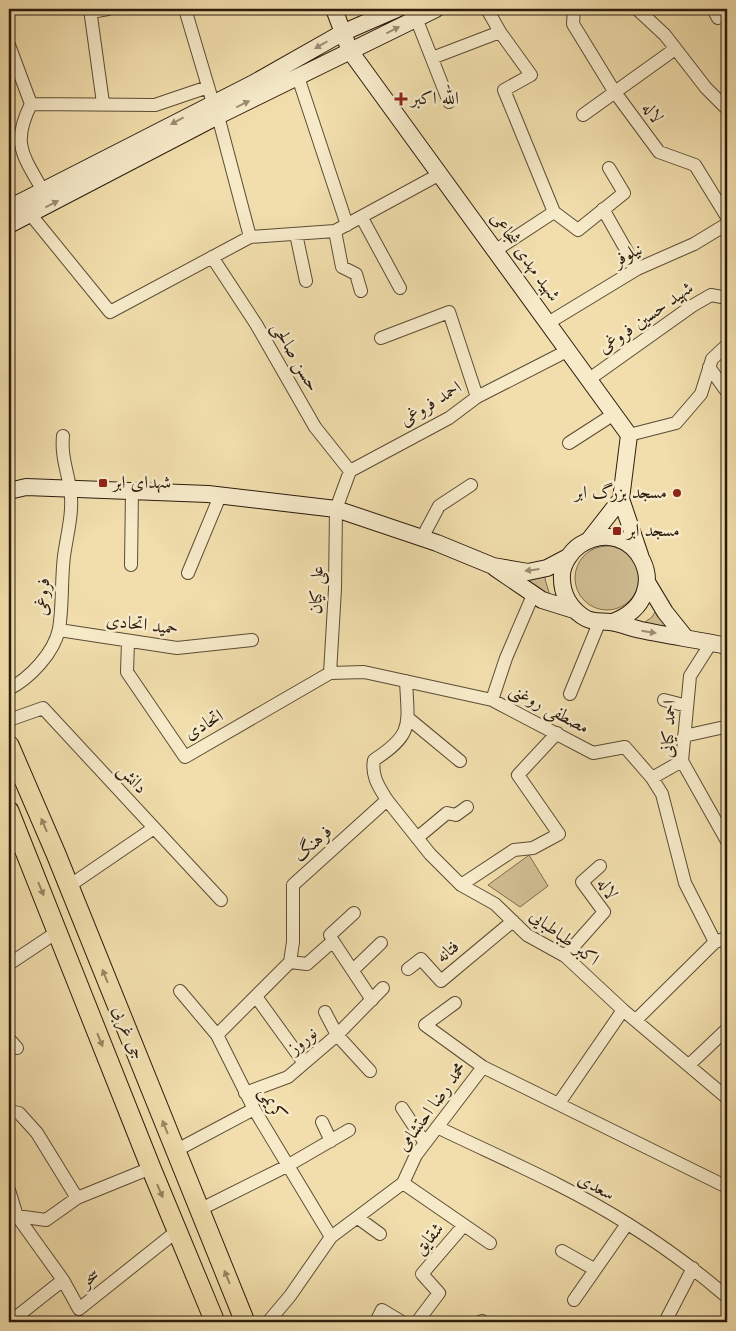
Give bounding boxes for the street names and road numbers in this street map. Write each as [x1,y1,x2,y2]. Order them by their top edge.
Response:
street label: لاله [638,99,666,127]
street label: شهید مهدی شجاعی [485,209,563,306]
street label: نیلوفر [609,240,646,273]
street label: شهید حسین فروغی [595,279,698,359]
street label: حسن صالحی [266,319,322,396]
street label: احمد فروغی [397,378,466,431]
street label: علی کیان [307,565,330,615]
street label: فروغی [33,577,55,617]
street label: حمید اتحادی [105,612,179,638]
street label: مصطفی روغنی [505,681,592,740]
street label: احمد کیانی [658,699,680,758]
street label: اتحادی [182,707,227,743]
street label: دانش [113,761,150,799]
street label: فرهنگ [288,819,337,867]
street label: لاله [594,875,620,903]
street label: اکبر طباطبایی [525,906,602,971]
street label: فتانه [433,937,463,967]
street label: جی غربی [106,1003,147,1064]
street label: نوروز [284,1024,321,1060]
street label: محمد رضا احتشامی [394,1059,471,1155]
street label: کریمی [254,1083,290,1125]
street label: سعدی [575,1170,617,1204]
street label: شقایق [411,1220,448,1259]
street label: سحر [75,1265,104,1294]

